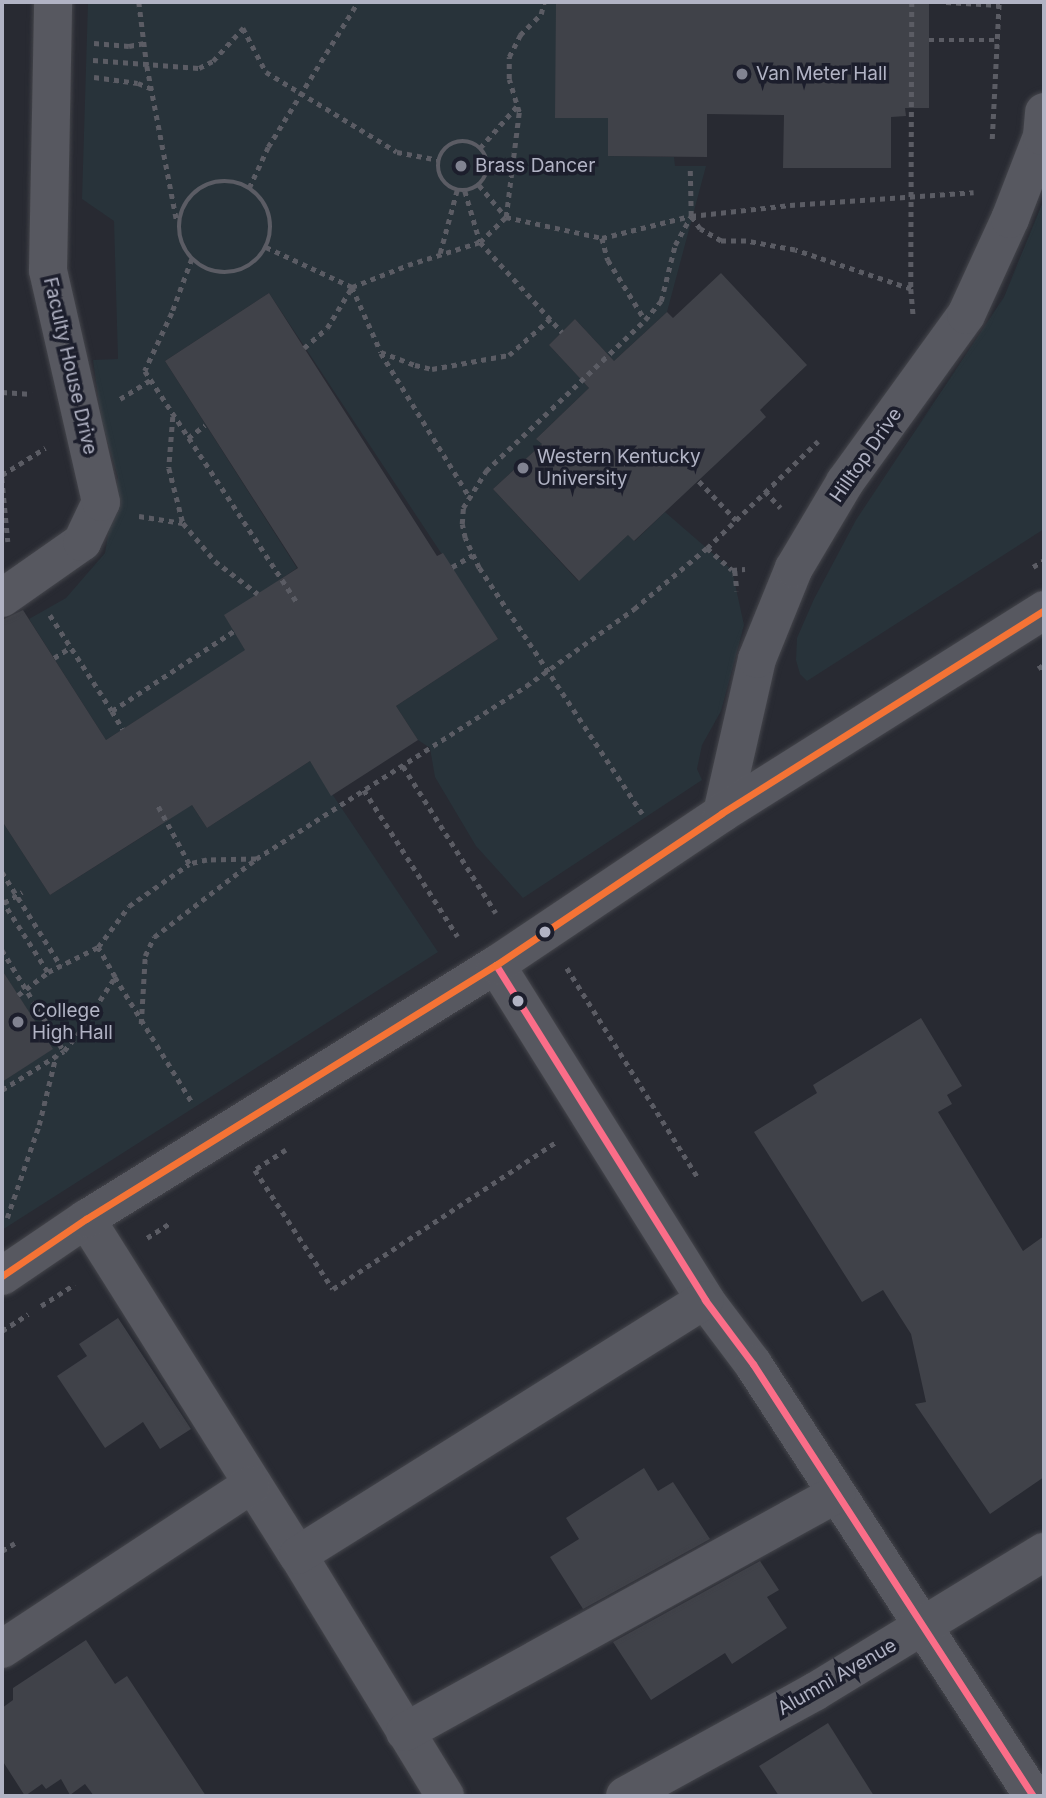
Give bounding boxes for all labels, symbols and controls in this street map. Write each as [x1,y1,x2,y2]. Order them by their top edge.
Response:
place label: Van Meter Hall [756,63,887,85]
marker: Van Meter Hall [734,66,750,82]
place label: Brass Dancer [475,155,595,177]
marker: Brass Dancer [453,158,469,174]
street label: Faculty House Drive [38,275,102,457]
street label: Hilltop Drive [825,404,907,506]
place label: Western Kentucky University [537,446,701,490]
marker: Western Kentucky University [515,460,531,476]
unlabelled marker [538,925,552,939]
unlabelled marker [511,994,525,1008]
place label: College High Hall [32,1000,113,1044]
marker: College High Hall [10,1014,26,1030]
street label: Alumni Avenue [773,1634,901,1720]

